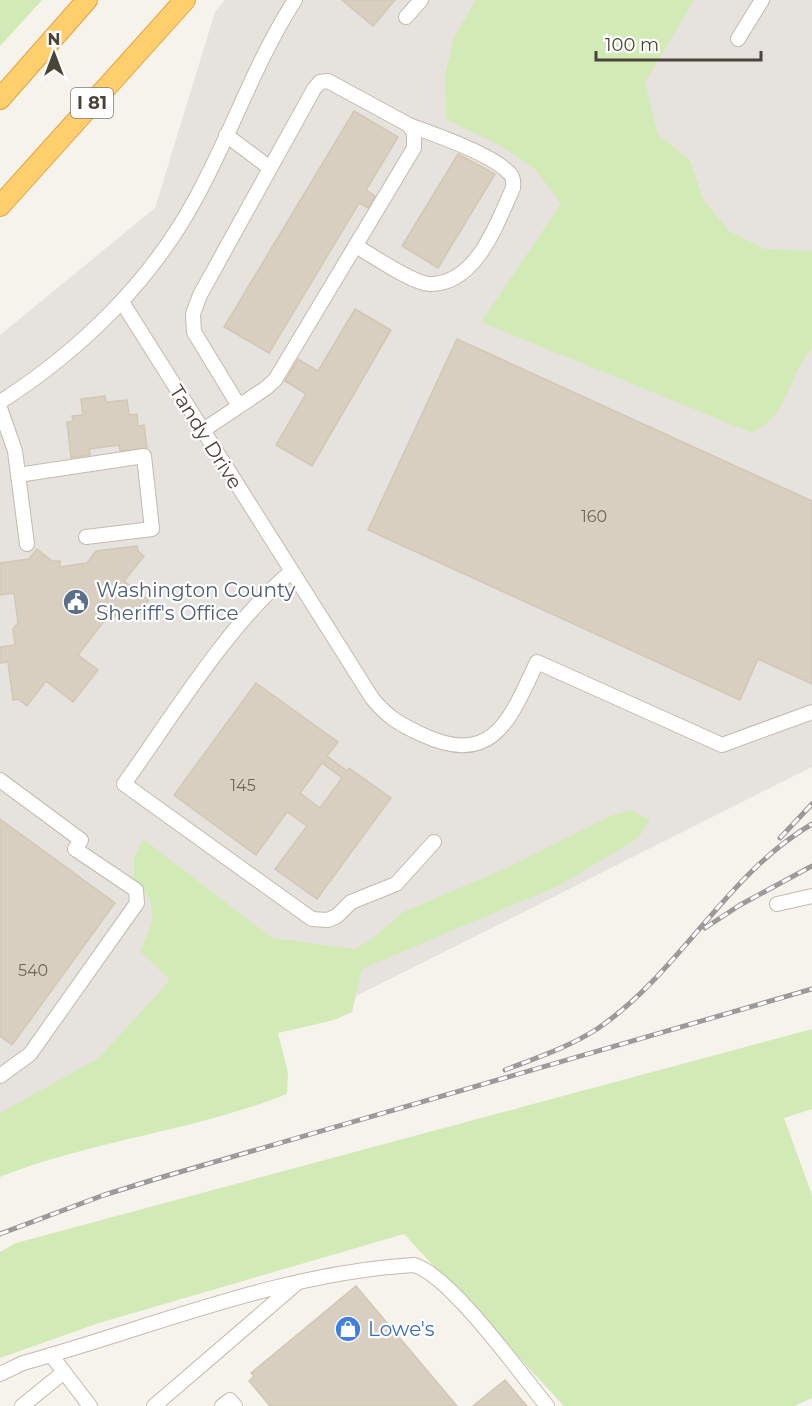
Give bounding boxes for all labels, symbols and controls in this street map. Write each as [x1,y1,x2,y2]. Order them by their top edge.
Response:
north arrow [24,24,84,84]
scale bar [596,24,761,62]
text: N [48,30,60,49]
text: 100 m [605,34,659,56]
road number: I 81 [71,88,113,118]
street label: Tandy Drive [165,381,247,493]
house number: 160 [581,507,607,526]
place label: Washington County Sheriff's Office [96,578,295,625]
public building icon: Washington County Sheriff's Office [61,587,91,617]
house number: 145 [230,776,256,795]
house number: 540 [18,961,48,980]
shop icon: Lowe's [333,1314,363,1344]
place label: Lowe's [368,1317,435,1341]

